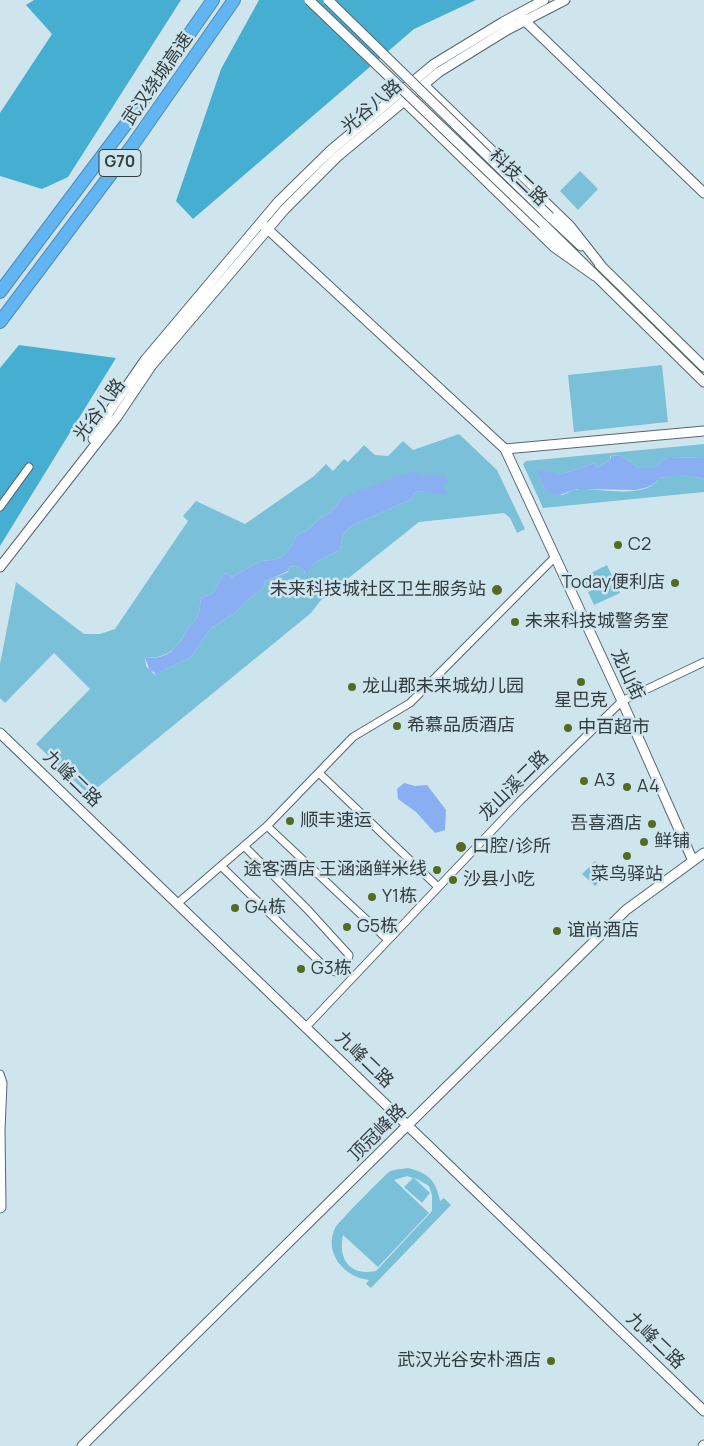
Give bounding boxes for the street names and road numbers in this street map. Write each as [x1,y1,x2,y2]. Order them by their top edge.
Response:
street label: 武汉绕城高速 [118,29,198,129]
street label: 光谷八路 [337,76,407,138]
street label: 科技二路 [485,145,551,211]
road number: G70 [99,150,141,177]
street label: 光谷八路 [70,375,130,445]
street label: 龙山街 [606,646,648,704]
street label: 九峰二路 [39,746,105,812]
street label: 龙山溪二路 [475,747,553,825]
street label: 九峰二路 [331,1027,397,1093]
street label: 顶冠峰路 [345,1100,411,1166]
street label: 九峰二路 [622,1308,688,1374]

